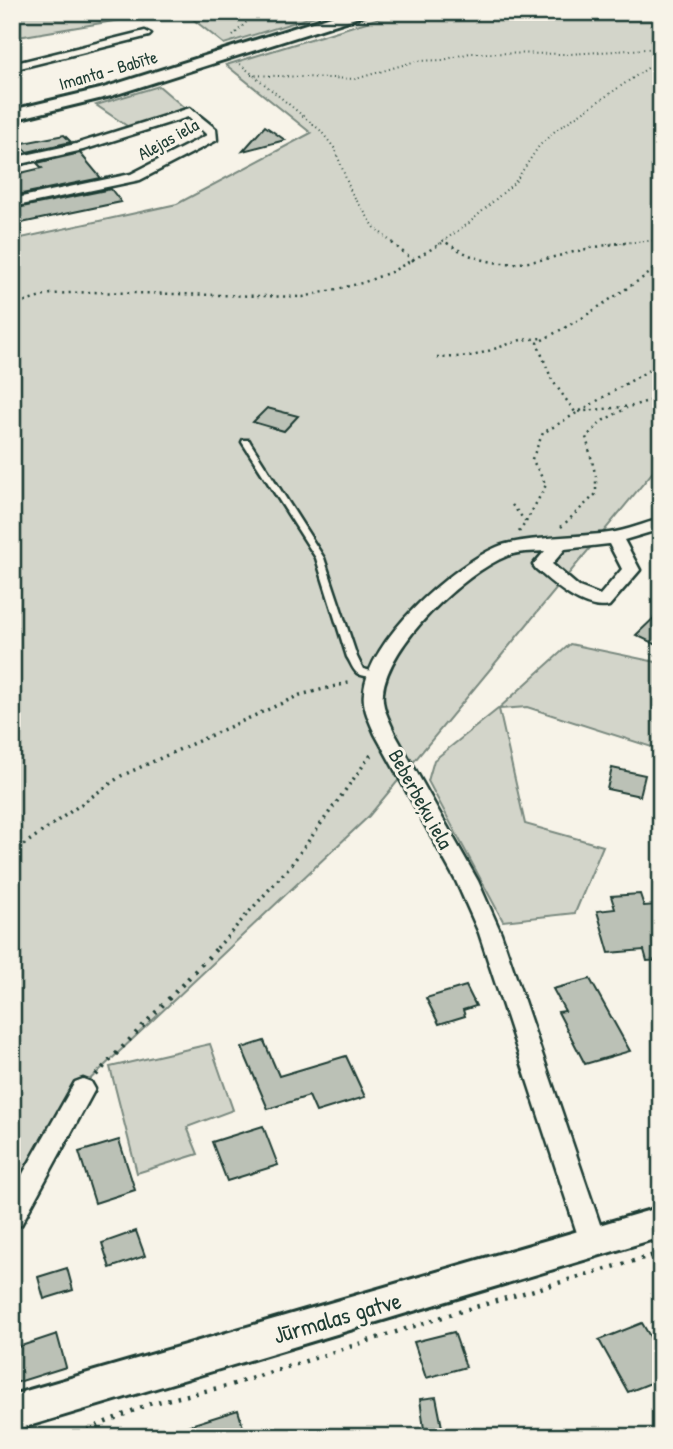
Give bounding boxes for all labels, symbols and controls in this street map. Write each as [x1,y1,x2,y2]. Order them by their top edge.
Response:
street label: Imanta - Babīte [56,44,160,96]
street label: Alejas iela [133,112,203,166]
street label: Beberbeķu iela [382,744,460,854]
street label: Jūrmalas gatve [269,1283,405,1351]

